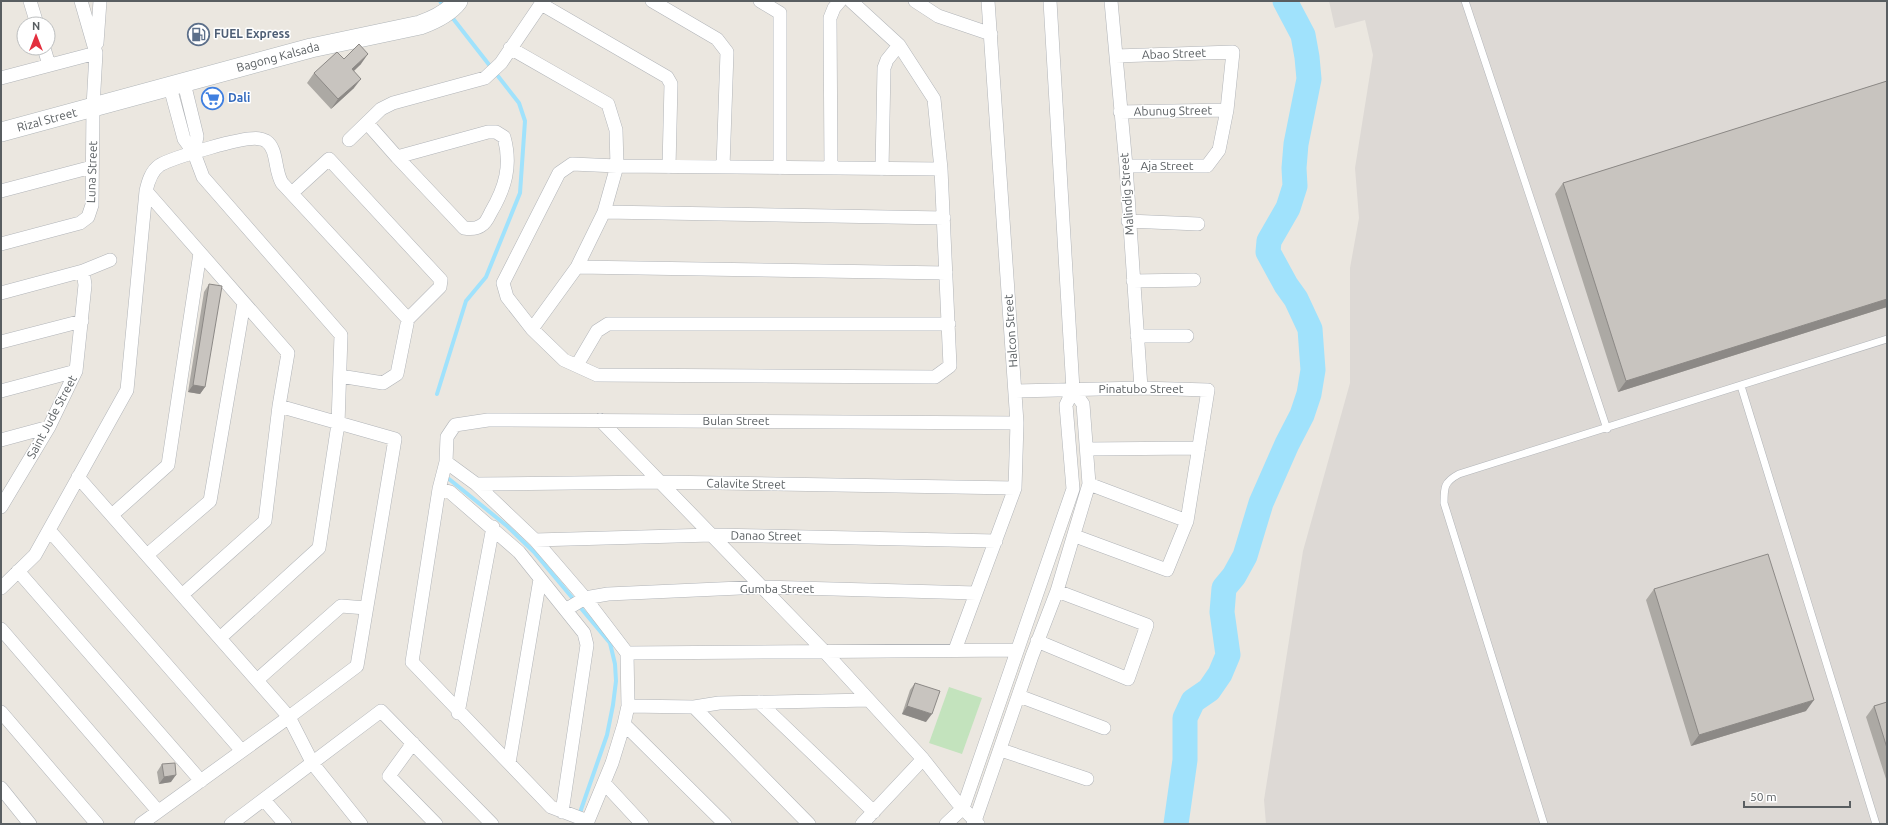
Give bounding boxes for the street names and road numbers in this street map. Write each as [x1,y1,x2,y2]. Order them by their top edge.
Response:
street label: Bagong Kalsada [235,39,321,74]
street label: Abao Street [1142,46,1207,61]
street label: Abunug Street [1134,103,1213,118]
street label: Rizal Street [16,105,79,134]
street label: Luna Street [84,140,99,203]
street label: Malindig Street [1117,152,1136,236]
street label: Aja Street [1140,159,1194,172]
street label: Halcon Street [1001,294,1020,368]
street label: Saint Jude Street [24,373,79,461]
street label: Pinatubo Street [1099,382,1184,395]
street label: Bulan Street [703,414,770,427]
street label: Calavite Street [706,476,786,491]
street label: Danao Street [730,528,802,543]
street label: Gumba Street [740,582,815,595]

